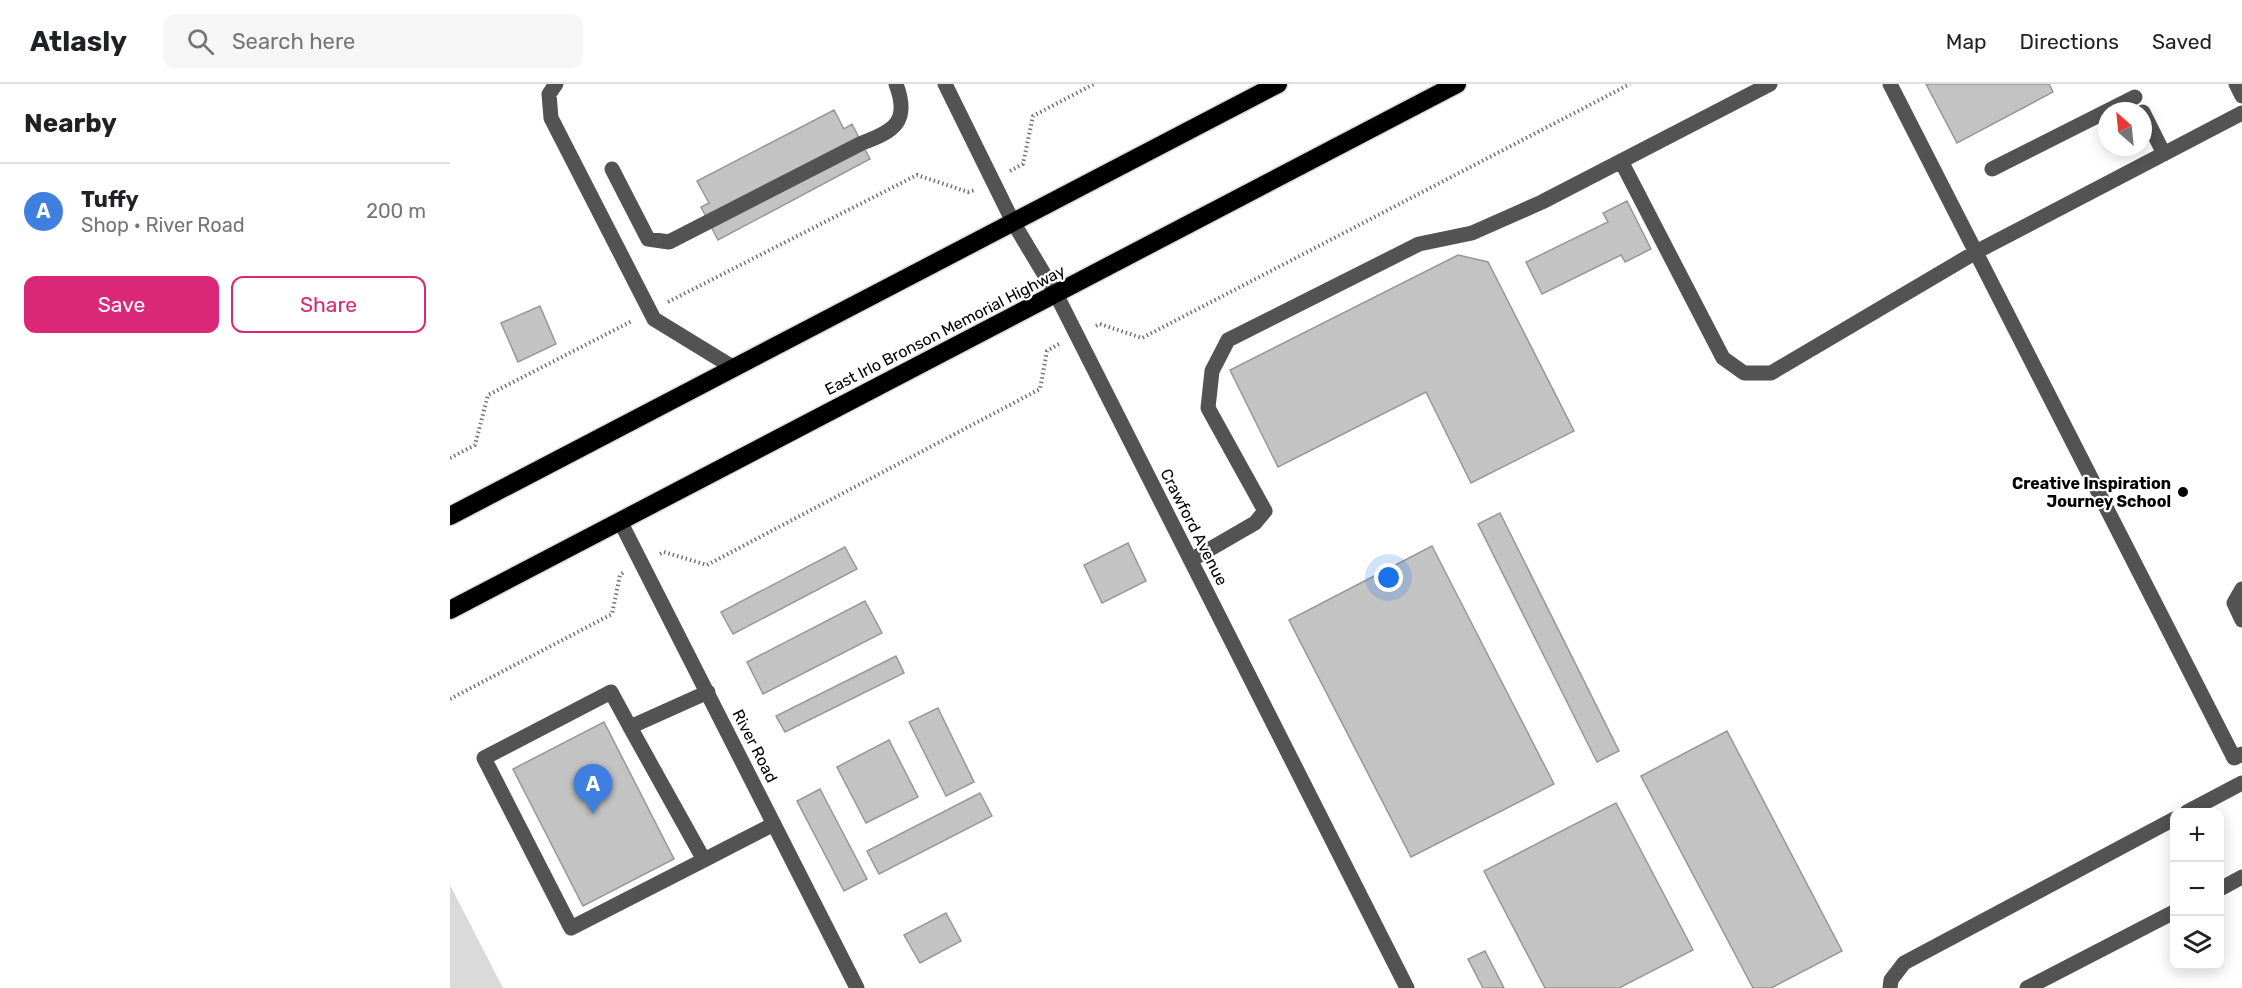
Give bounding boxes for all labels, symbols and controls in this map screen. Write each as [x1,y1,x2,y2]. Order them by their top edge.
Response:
search box [163,14,583,68]
text: Atlasly [30,25,127,58]
icon: search [184,25,217,58]
text: Search here [232,28,355,55]
text: Map [1946,29,1987,54]
text: Directions [2020,29,2119,54]
text: Saved [2152,29,2212,54]
north arrow [2098,102,2152,156]
text: Nearby [24,108,117,139]
text: Tuffy [81,186,139,213]
text: A [36,199,51,223]
text: 200 m [366,199,426,223]
text: Shop · River Road [81,213,245,237]
street label: East Irlo Bronson Memorial Highway [822,261,1068,399]
button: Save [24,276,219,333]
button: Share [231,276,426,333]
street label: Crawford Avenue [1156,465,1232,589]
place label: Creative Inspiration Journey School [2012,474,2171,511]
marker: Creative Inspiration Journey School [2176,485,2190,499]
your location [1374,563,1403,592]
street label: River Road [729,706,781,786]
pin: A [574,764,612,814]
map controls [2170,808,2224,970]
button: + [2170,808,2224,862]
button: − [2170,862,2224,916]
button: layers [2170,916,2224,970]

